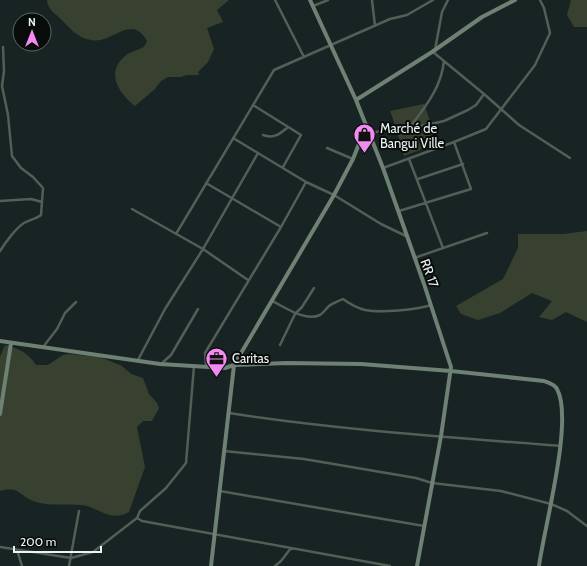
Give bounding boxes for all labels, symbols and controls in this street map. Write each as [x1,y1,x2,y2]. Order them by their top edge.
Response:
north arrow [12,12,52,52]
text: N [28,15,36,29]
place label: Marché de Bangui Ville [380,120,445,151]
shop icon: Marché de Bangui Ville [352,122,378,155]
street label: RR 17 [417,256,443,290]
office icon: Caritas [204,345,230,378]
place label: Caritas [232,350,270,366]
scale bar [14,528,101,554]
text: 200 m [20,534,56,549]

